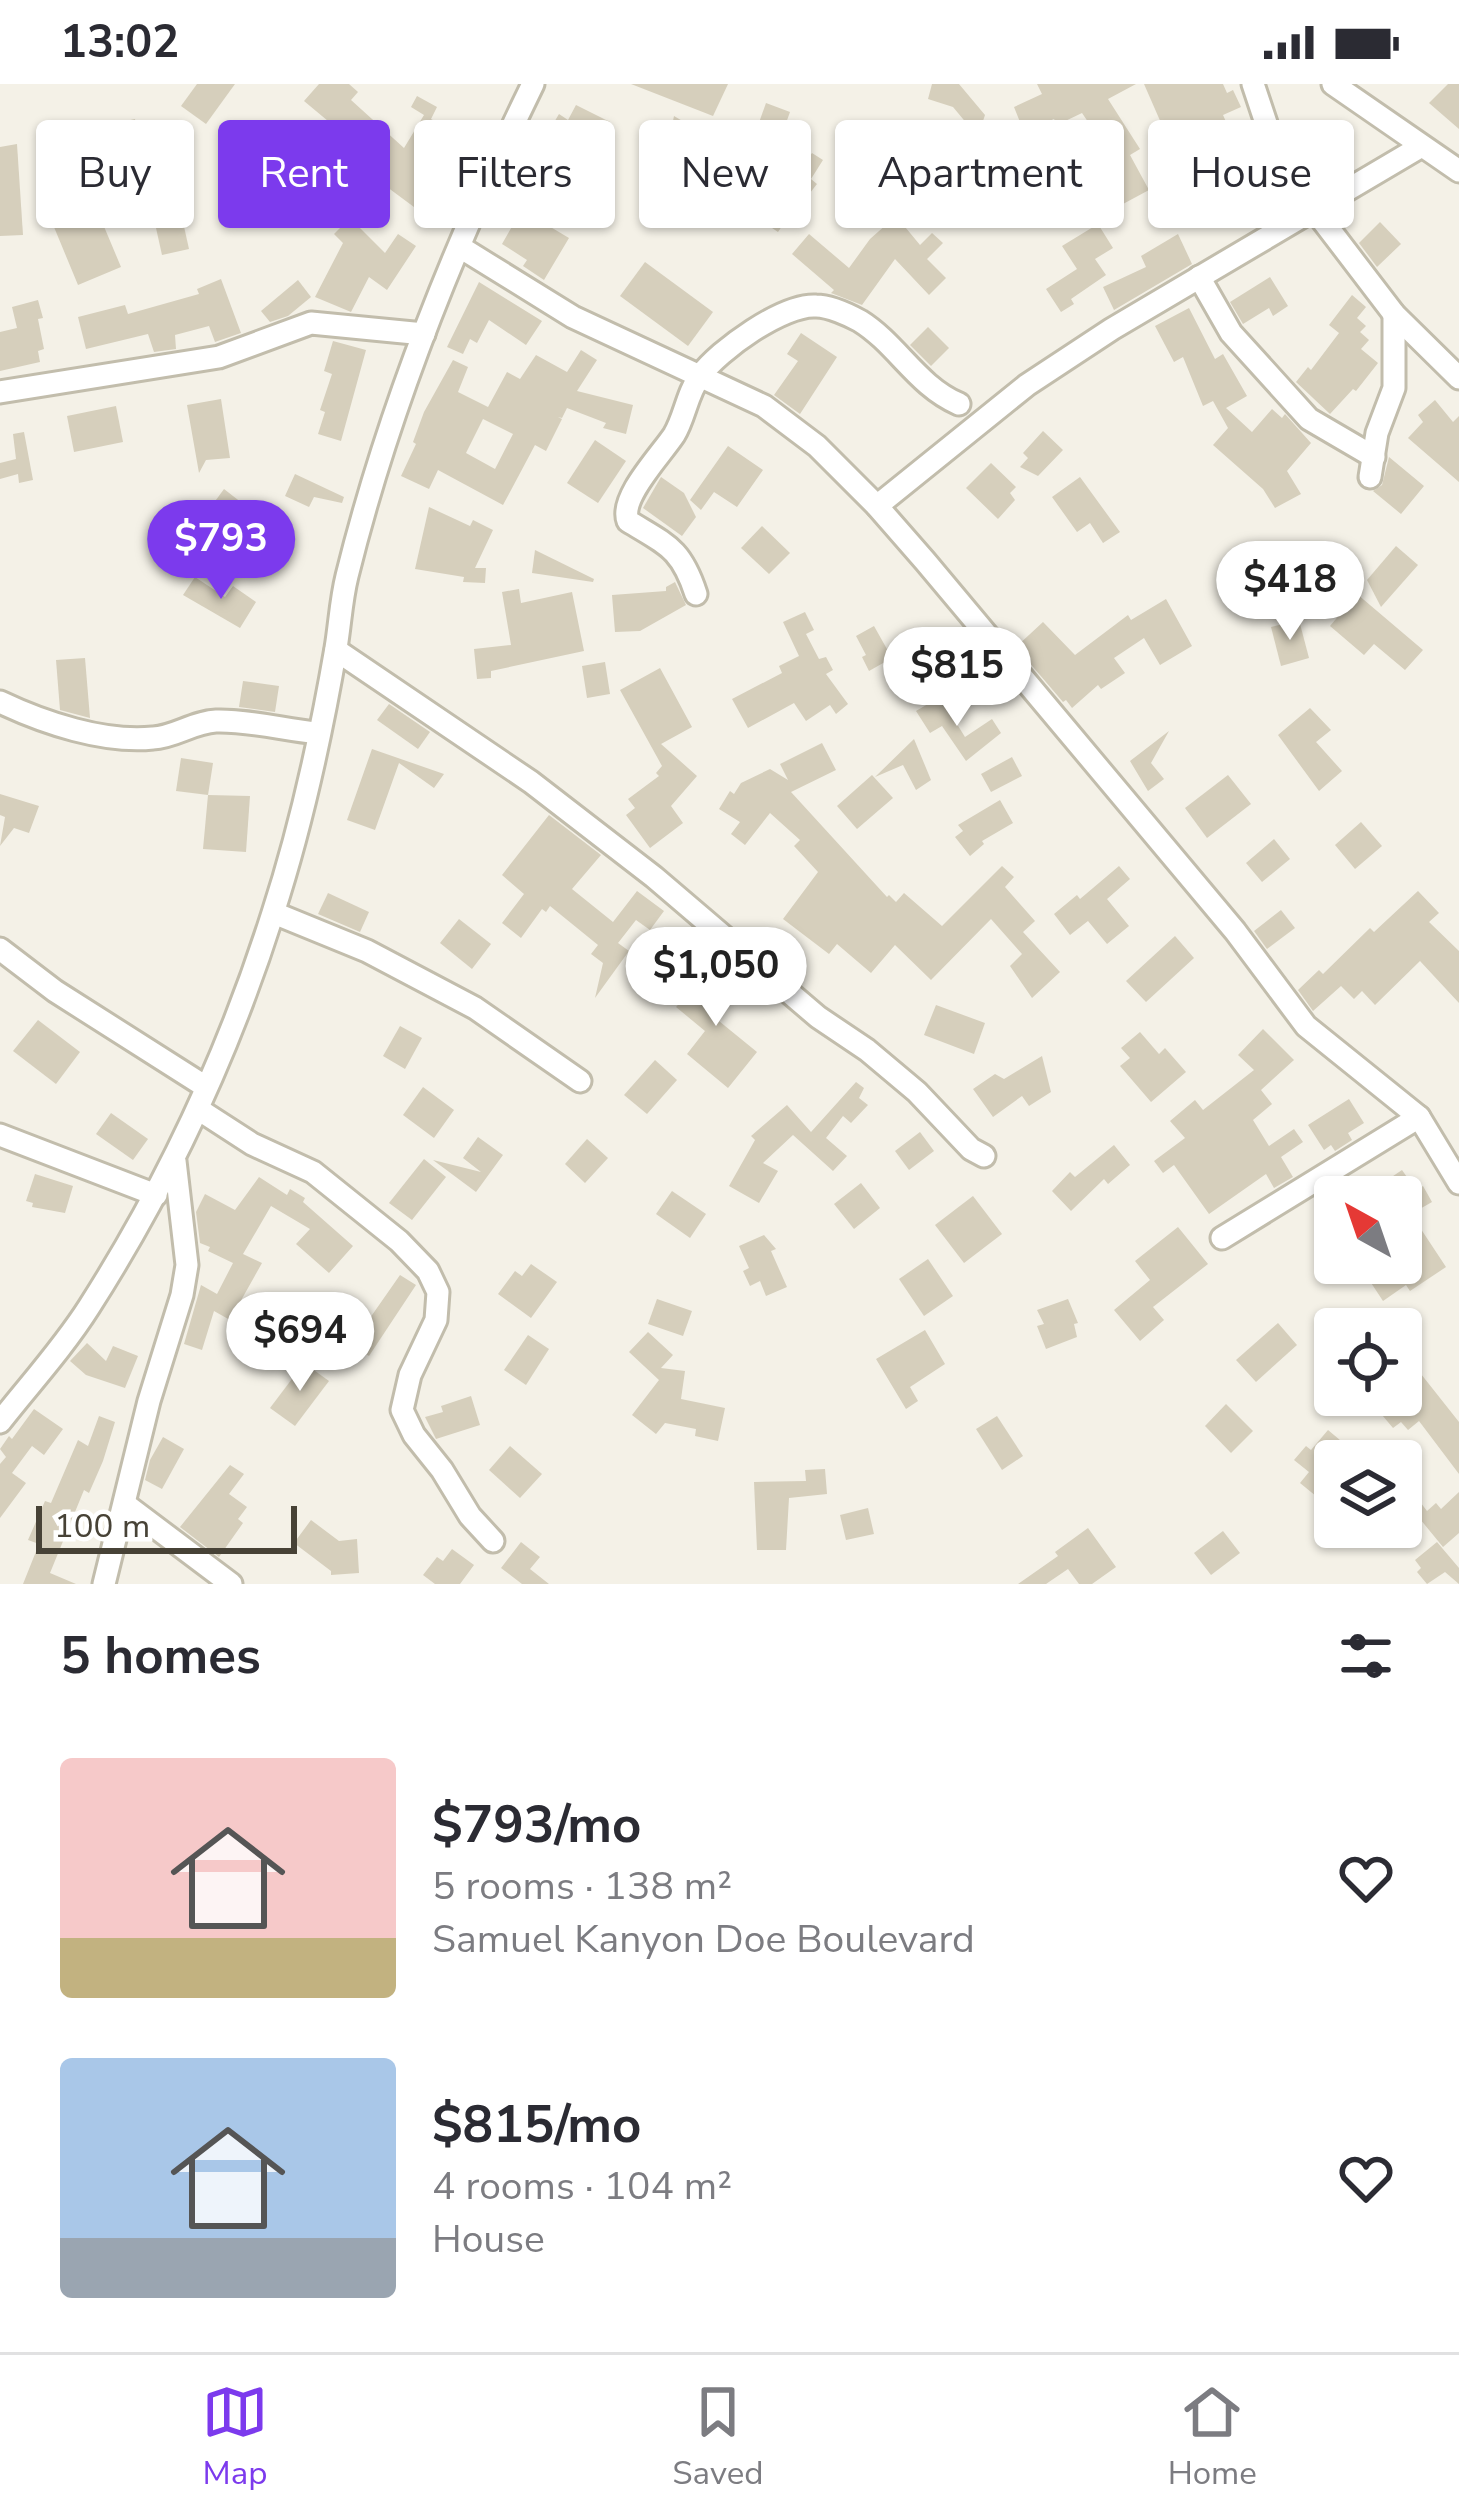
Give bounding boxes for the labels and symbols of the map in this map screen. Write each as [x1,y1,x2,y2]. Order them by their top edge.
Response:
pin: $793 [150,500,292,602]
pin: $418 [1219,541,1361,643]
pin: $815 [886,627,1028,729]
pin: $1,050 [618,927,814,1029]
north arrow [1314,1176,1422,1284]
pin: $694 [229,1292,371,1394]
scale bar [36,1500,297,1553]

